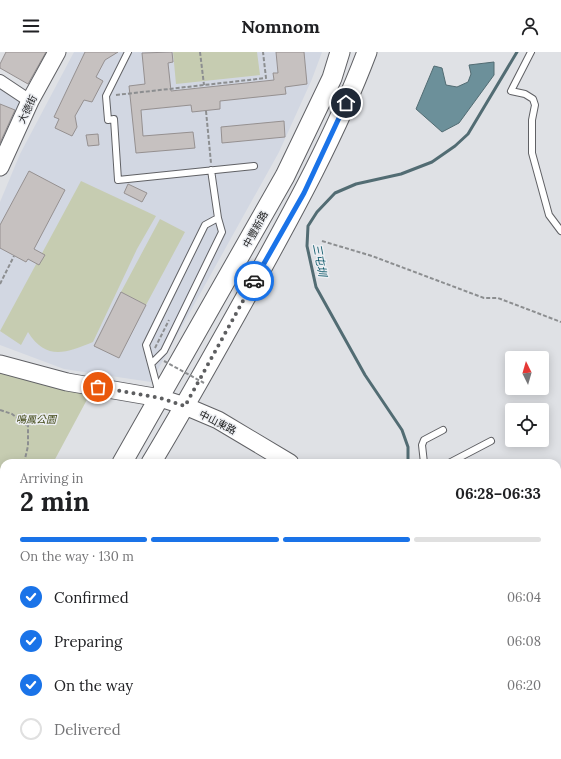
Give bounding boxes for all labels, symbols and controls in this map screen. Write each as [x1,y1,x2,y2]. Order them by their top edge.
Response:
icon: menu [20,15,42,37]
text: Nomnom [241,15,320,38]
icon: person [519,15,541,37]
pin [329,86,363,120]
icon: home [335,92,357,114]
street label: 大德街 [15,93,40,126]
street label: 中豐新路 [240,209,271,250]
water label: 三屯圳 [310,242,330,279]
courier [234,261,274,301]
icon: car [243,270,265,292]
north arrow [505,351,549,395]
map controls [505,351,549,447]
pin [81,370,115,404]
icon: bag [87,376,109,398]
button: locate [505,403,549,447]
street label: 中山東路 [197,408,239,437]
park label: 鳴鳳公園 [16,413,58,426]
text: Arriving in [20,470,83,487]
text: 06:28–06:33 [455,484,541,503]
text: 2 min [20,485,90,518]
text: On the way · 130 m [20,548,134,565]
icon: check [20,586,42,608]
text: Confirmed [54,588,129,607]
text: 06:04 [507,589,541,606]
icon: check [20,630,42,652]
text: Preparing [54,632,122,651]
text: 06:08 [507,633,541,650]
icon: check [20,674,42,696]
text: On the way [54,676,133,695]
text: 06:20 [507,677,541,694]
text: Delivered [54,720,121,739]

